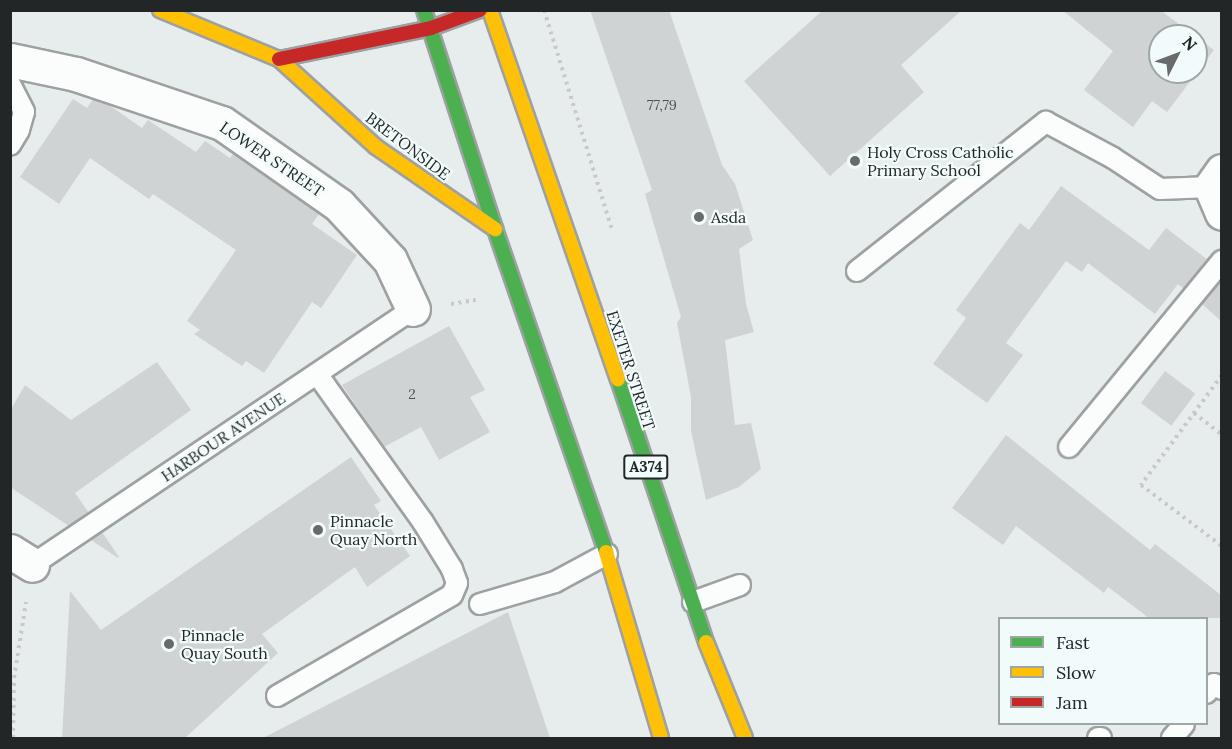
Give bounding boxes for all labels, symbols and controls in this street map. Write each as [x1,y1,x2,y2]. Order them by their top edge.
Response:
north arrow [1148,24,1208,84]
text: N [1178,32,1201,55]
house number: 77,79 [647,97,677,113]
street label: BRETONSIDE [362,108,454,184]
street label: LOWER STREET [216,117,328,201]
place label: Holy Cross Catholic Primary School [867,142,1014,180]
marker: Holy Cross Catholic Primary School [848,154,862,168]
place label: Asda [711,207,746,227]
marker: Asda [692,210,706,224]
street label: EXETER STREET [603,308,659,432]
house number: 2 [408,386,416,402]
street label: HARBOUR AVENUE [157,388,289,486]
road number: A374 [622,455,670,479]
place label: Pinnacle Quay North [330,511,417,549]
marker: Pinnacle Quay North [311,523,325,537]
legend [998,617,1208,725]
place label: Pinnacle Quay South [181,625,268,663]
text: Fast [1056,631,1090,654]
marker: Pinnacle Quay South [162,637,176,651]
text: Slow [1056,661,1096,684]
text: Jam [1056,691,1088,714]

